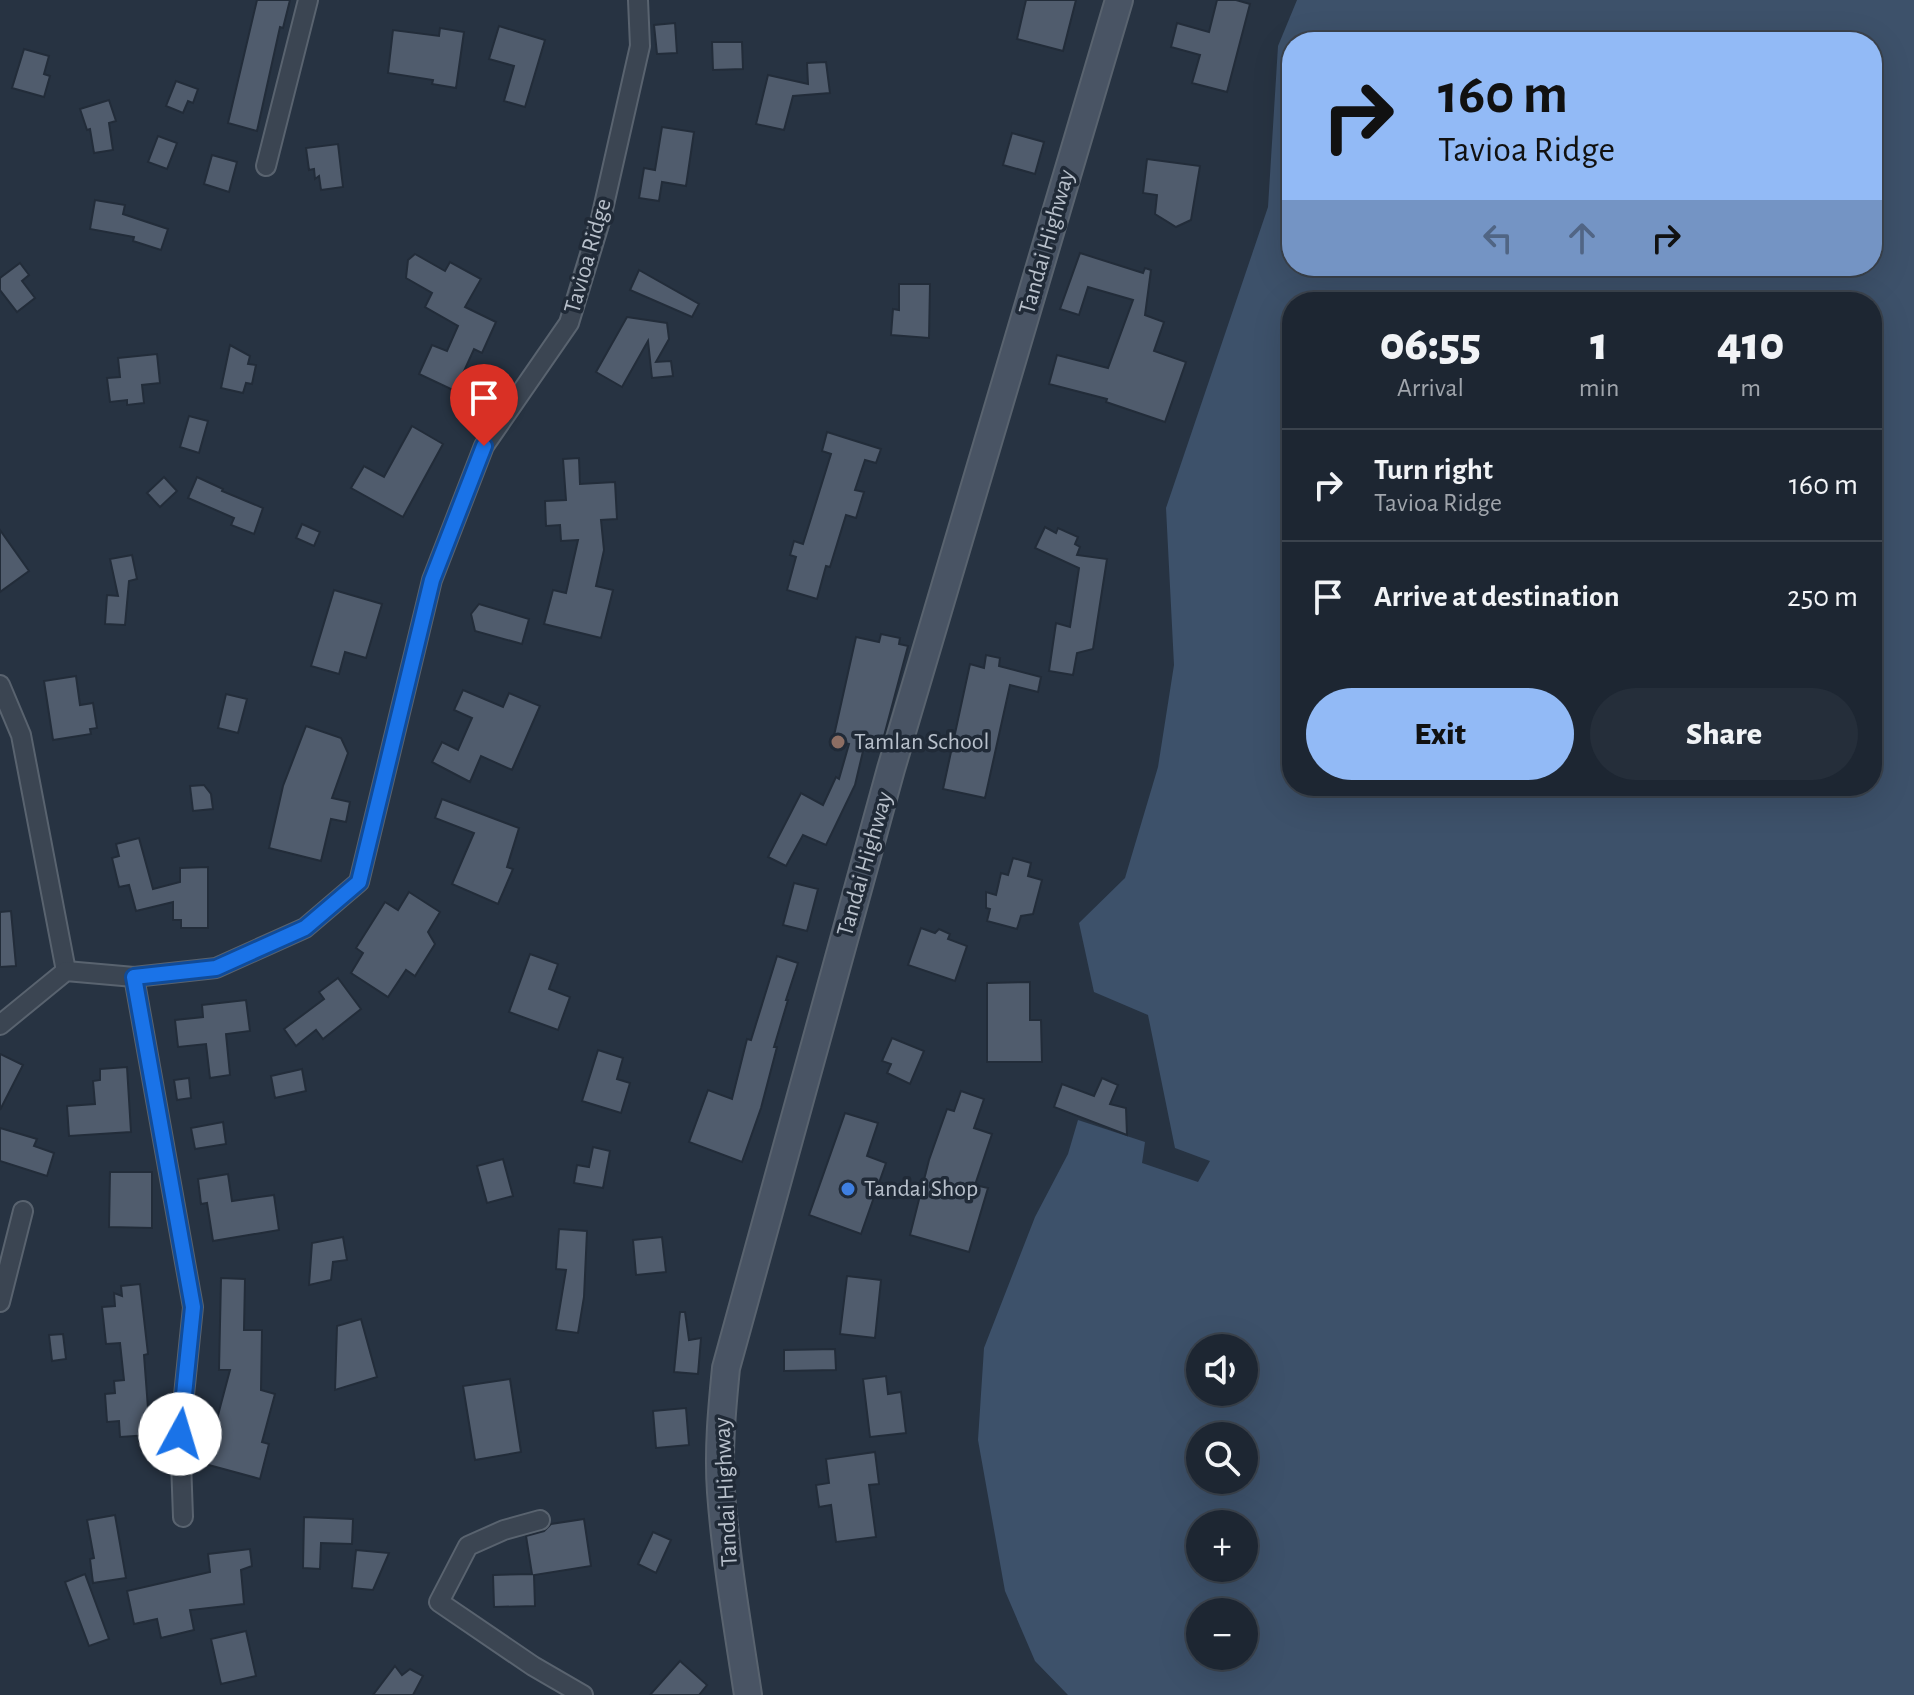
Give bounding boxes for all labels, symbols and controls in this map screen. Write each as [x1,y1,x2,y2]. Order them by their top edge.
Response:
icon: right [1306,64,1410,168]
text: 160 m [1438,67,1568,123]
text: Tavioa Ridge [1438,132,1615,168]
street label: Tandai Highway [1015,167,1079,317]
street label: Tavioa Ridge [560,196,616,316]
icon: left [1476,216,1520,260]
icon: ahead [1560,216,1604,260]
icon: right [1644,216,1688,260]
text: 06:55 [1380,321,1481,369]
text: 1 [1590,321,1608,369]
text: 410 [1717,321,1784,369]
pin [450,364,518,446]
text: Arrival [1397,375,1464,401]
text: min [1579,375,1619,401]
text: m [1740,375,1761,401]
icon: arrive [462,376,506,420]
text: Turn right [1374,455,1493,485]
icon: right [1306,463,1350,507]
text: 160 m [1789,470,1858,500]
text: Tavioa Ridge [1374,490,1502,516]
icon: arrive [1306,575,1350,619]
text: Arrive at destination [1374,582,1620,612]
text: 250 m [1787,582,1858,612]
button: Exit [1306,688,1574,780]
button: Share [1590,688,1858,780]
place label: Tamlan School [854,730,989,754]
marker: Tamlan School [829,733,847,751]
street label: Tandai Highway [833,789,897,939]
place label: Tandai Shop [864,1177,978,1201]
marker: Tandai Shop [839,1180,857,1198]
map controls [1186,1334,1258,1670]
button: sound [1186,1334,1258,1406]
position arrow [138,1392,222,1476]
street label: Tandai Highway [710,1417,742,1567]
button: search [1186,1422,1258,1494]
button: + [1186,1510,1258,1582]
button: − [1186,1598,1258,1670]

